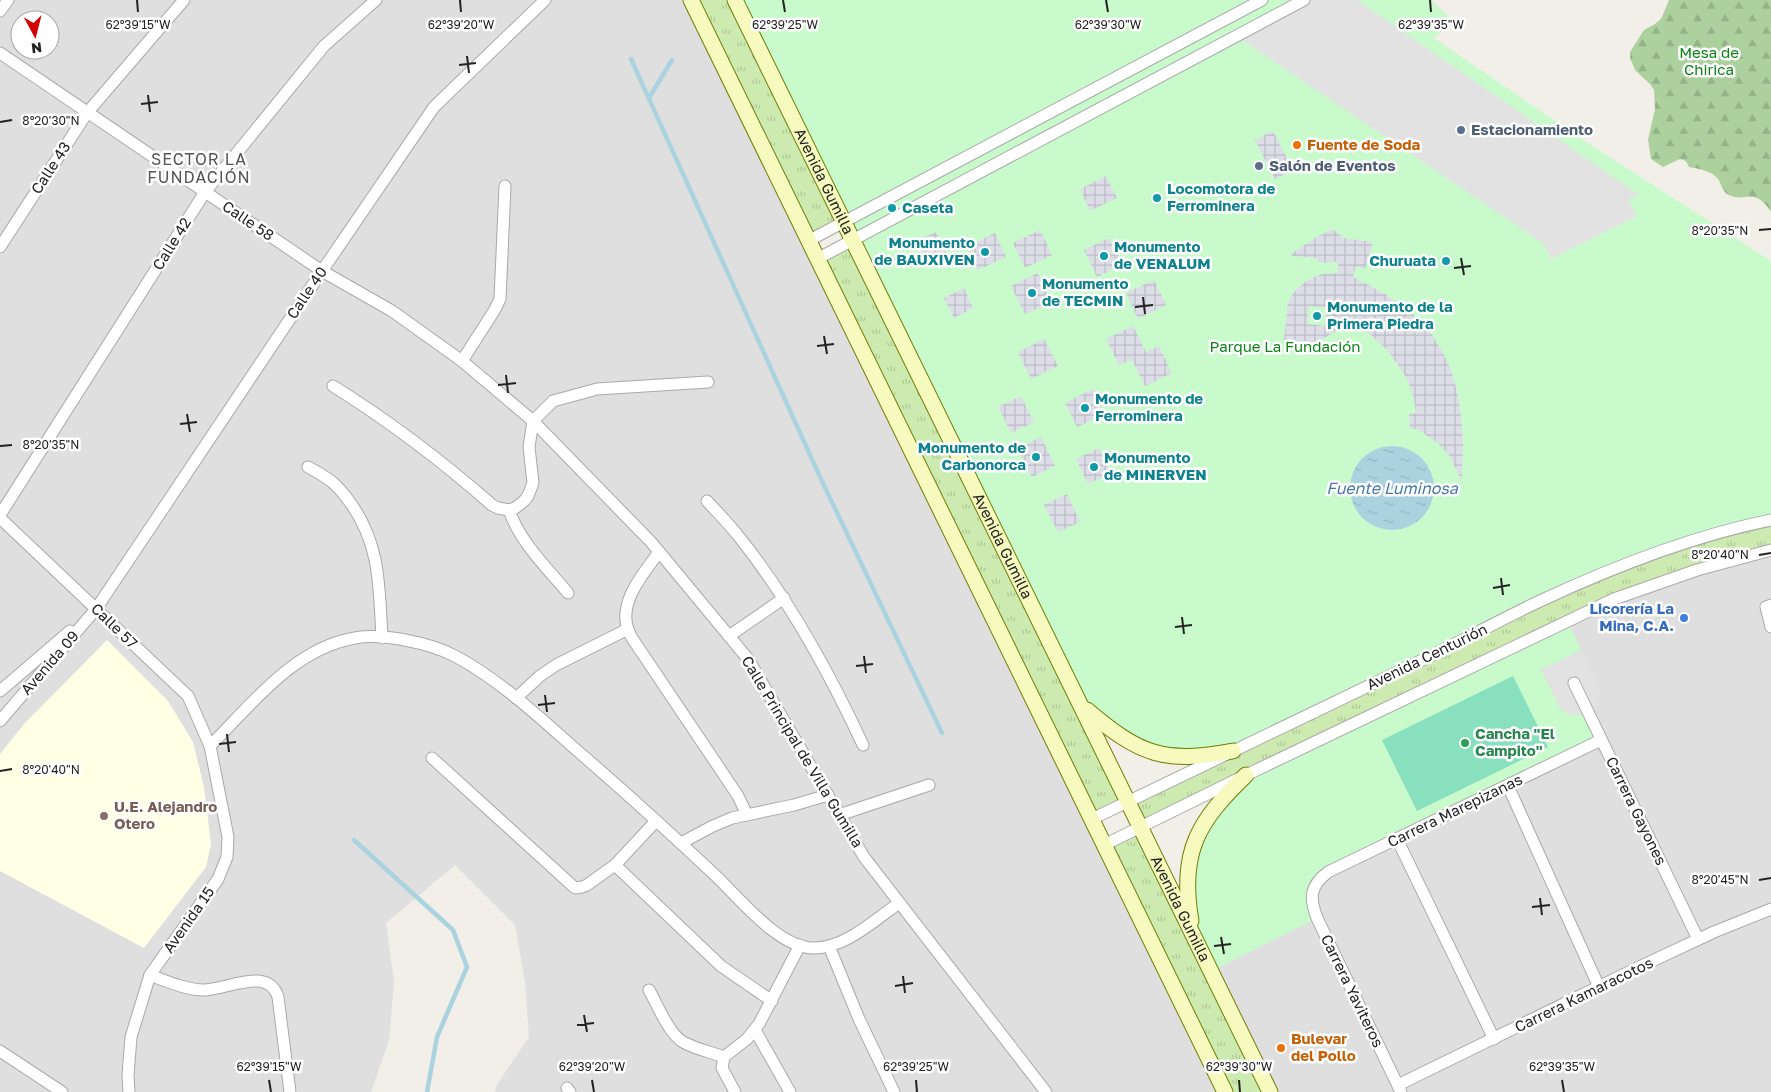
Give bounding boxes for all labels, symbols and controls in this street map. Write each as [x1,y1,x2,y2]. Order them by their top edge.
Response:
north arrow [10,10,60,60]
text: 62°39'15"W [105,17,171,32]
text: 62°39'20"W [428,17,495,32]
text: 62°39'25"W [752,17,819,32]
text: 62°39'30"W [1075,17,1142,32]
text: 62°39'35"W [1398,17,1465,32]
text: N [30,39,43,57]
park label: Mesa de Chirica [1679,43,1739,78]
text: 8°20'30"N [22,113,80,128]
place label: Estacionamiento [1471,120,1593,138]
marker: Estacionamiento [1455,124,1467,136]
street label: Avenida Gumilla [791,125,858,237]
place label: Fuente de Soda [1307,135,1420,153]
street label: Calle 43 [27,138,74,197]
marker: Fuente de Soda [1291,139,1303,151]
district label: SECTOR LA FUNDACIÓN [147,149,251,187]
place label: Salón de Eventos [1269,156,1396,174]
marker: Salón de Eventos [1253,160,1265,172]
place label: Locomotora de Ferrominera [1167,179,1276,214]
marker: Locomotora de Ferrominera [1151,192,1163,204]
street label: Calle 58 [219,196,278,244]
place label: Caseta [902,198,954,216]
marker: Caseta [886,202,898,214]
street label: Calle 42 [148,214,194,273]
text: 8°20'35"N [1692,223,1748,238]
place label: Monumento de BAUXIVEN [874,233,975,268]
place label: Monumento de VENALUM [1114,237,1211,272]
marker: Monumento de BAUXIVEN [979,246,991,258]
marker: Monumento de VENALUM [1098,250,1110,262]
place label: Churuata [1369,251,1436,269]
marker: Churuata [1440,255,1452,267]
street label: Calle 40 [282,263,330,322]
place label: Monumento de TECMIN [1042,274,1128,309]
marker: Monumento de TECMIN [1026,287,1038,299]
place label: Monumento de la Primera Piedra [1327,297,1453,332]
marker: Monumento de la Primera Piedra [1311,310,1323,322]
park label: Parque La Fundación [1210,337,1360,355]
place label: Monumento de Ferrominera [1095,389,1203,424]
marker: Monumento de Ferrominera [1079,402,1091,414]
text: 8°20'35"N [23,437,79,452]
place label: Monumento de Carbonorca [918,438,1026,473]
place label: Monumento de MINERVEN [1104,448,1207,483]
marker: Monumento de Carbonorca [1030,451,1042,463]
marker: Monumento de MINERVEN [1088,461,1100,473]
water label: Fuente Luminosa [1326,478,1459,498]
street label: Avenida Gumilla [970,490,1037,602]
text: 8°20'40"N [1691,547,1749,562]
street label: Calle 57 [88,599,142,652]
place label: Licorería La Mina, C.A. [1589,599,1674,634]
marker: Licorería La Mina, C.A. [1678,612,1690,624]
street label: Avenida Centurión [1363,619,1490,693]
street label: Avenida 09 [17,627,82,698]
street label: Calle Principal de Villa Gumilla [738,652,867,851]
place label: Cancha "El Campito" [1475,724,1555,759]
marker: Cancha "El Campito" [1459,737,1471,749]
street label: Carrera Gayones [1603,753,1671,868]
text: 8°20'40"N [22,762,80,777]
street label: Carrera Marepizanas [1384,770,1525,851]
place label: U.E. Alejandro Otero [114,797,217,832]
marker: U.E. Alejandro Otero [98,810,110,822]
street label: Avenida Gumilla [1148,852,1215,964]
text: 8°20'45"N [1691,872,1749,887]
street label: Avenida 15 [159,883,218,956]
street label: Carrera Yaviteros [1318,931,1388,1050]
street label: Carrera Kamaracotos [1511,953,1656,1035]
place label: Bulevar del Pollo [1291,1029,1356,1064]
marker: Bulevar del Pollo [1275,1042,1287,1054]
text: 62°39'15"W [236,1059,302,1074]
text: 62°39'20"W [559,1059,626,1074]
text: 62°39'25"W [883,1059,950,1074]
text: 62°39'30"W [1206,1059,1273,1074]
text: 62°39'35"W [1529,1059,1596,1074]

